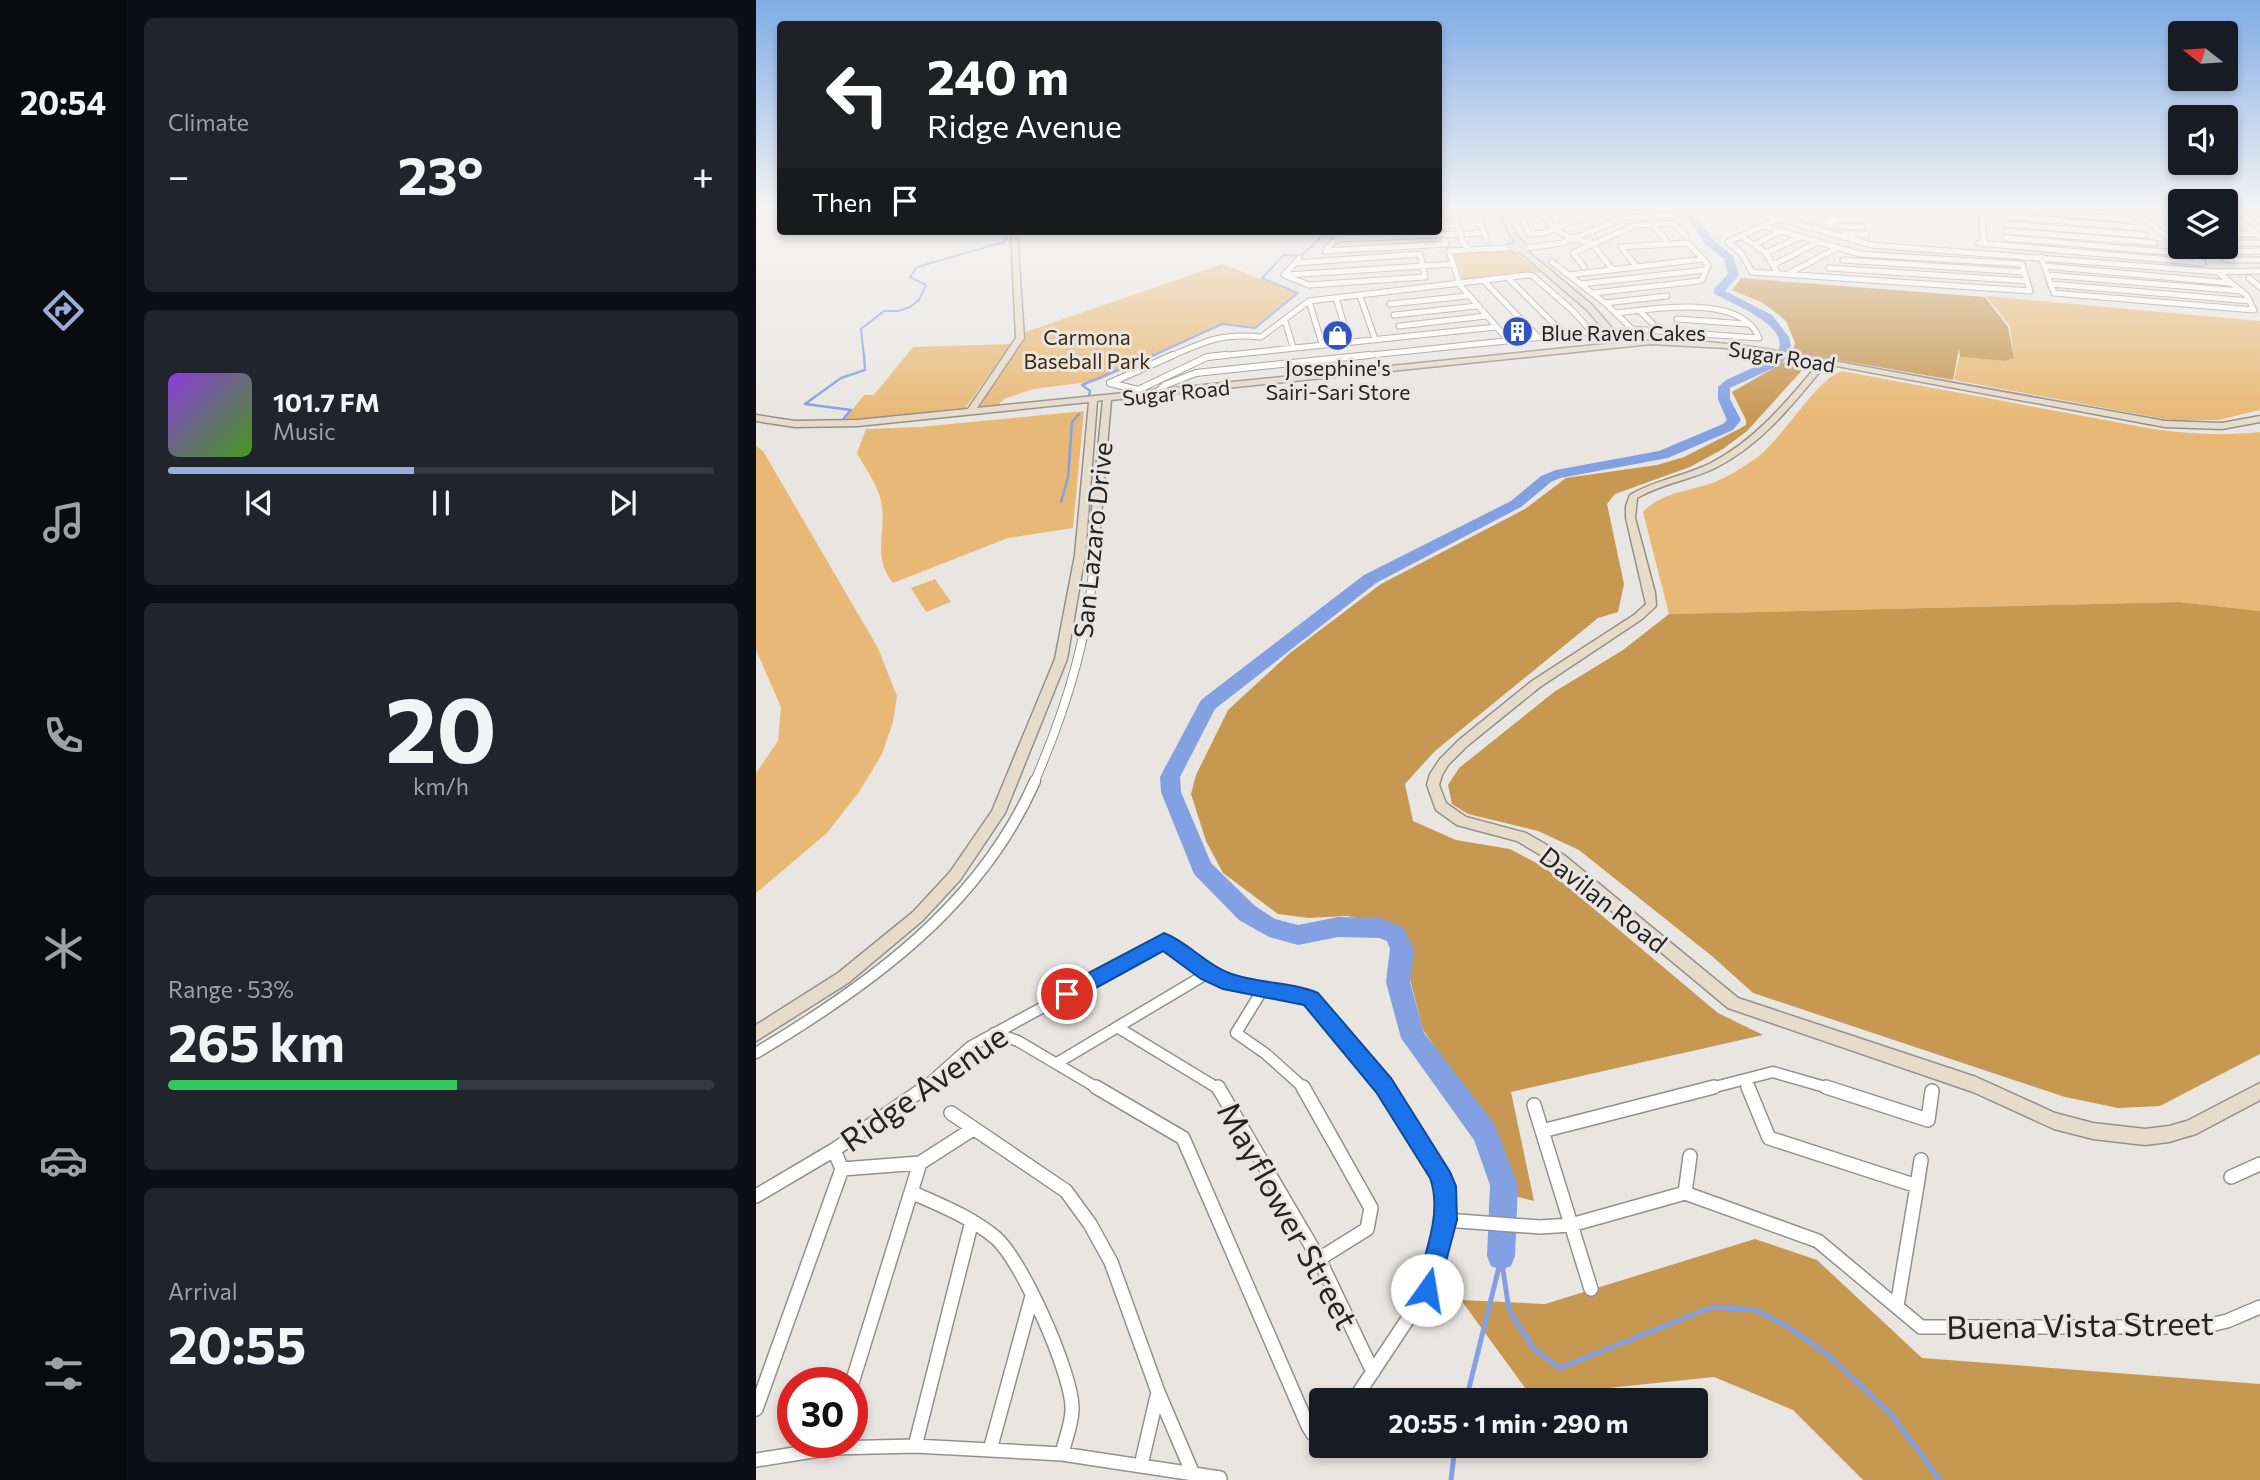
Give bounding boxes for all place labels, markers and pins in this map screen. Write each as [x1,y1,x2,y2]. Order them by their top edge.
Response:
building icon: Blue Raven Cakes [1501,315,1535,349]
shop icon: Josephine's Sairi-Sari Store [1321,318,1355,352]
place label: Blue Raven Cakes [1541,320,1706,345]
place label: Josephine's Sairi-Sari Store [1266,355,1410,404]
pin [1037,964,1097,1024]

